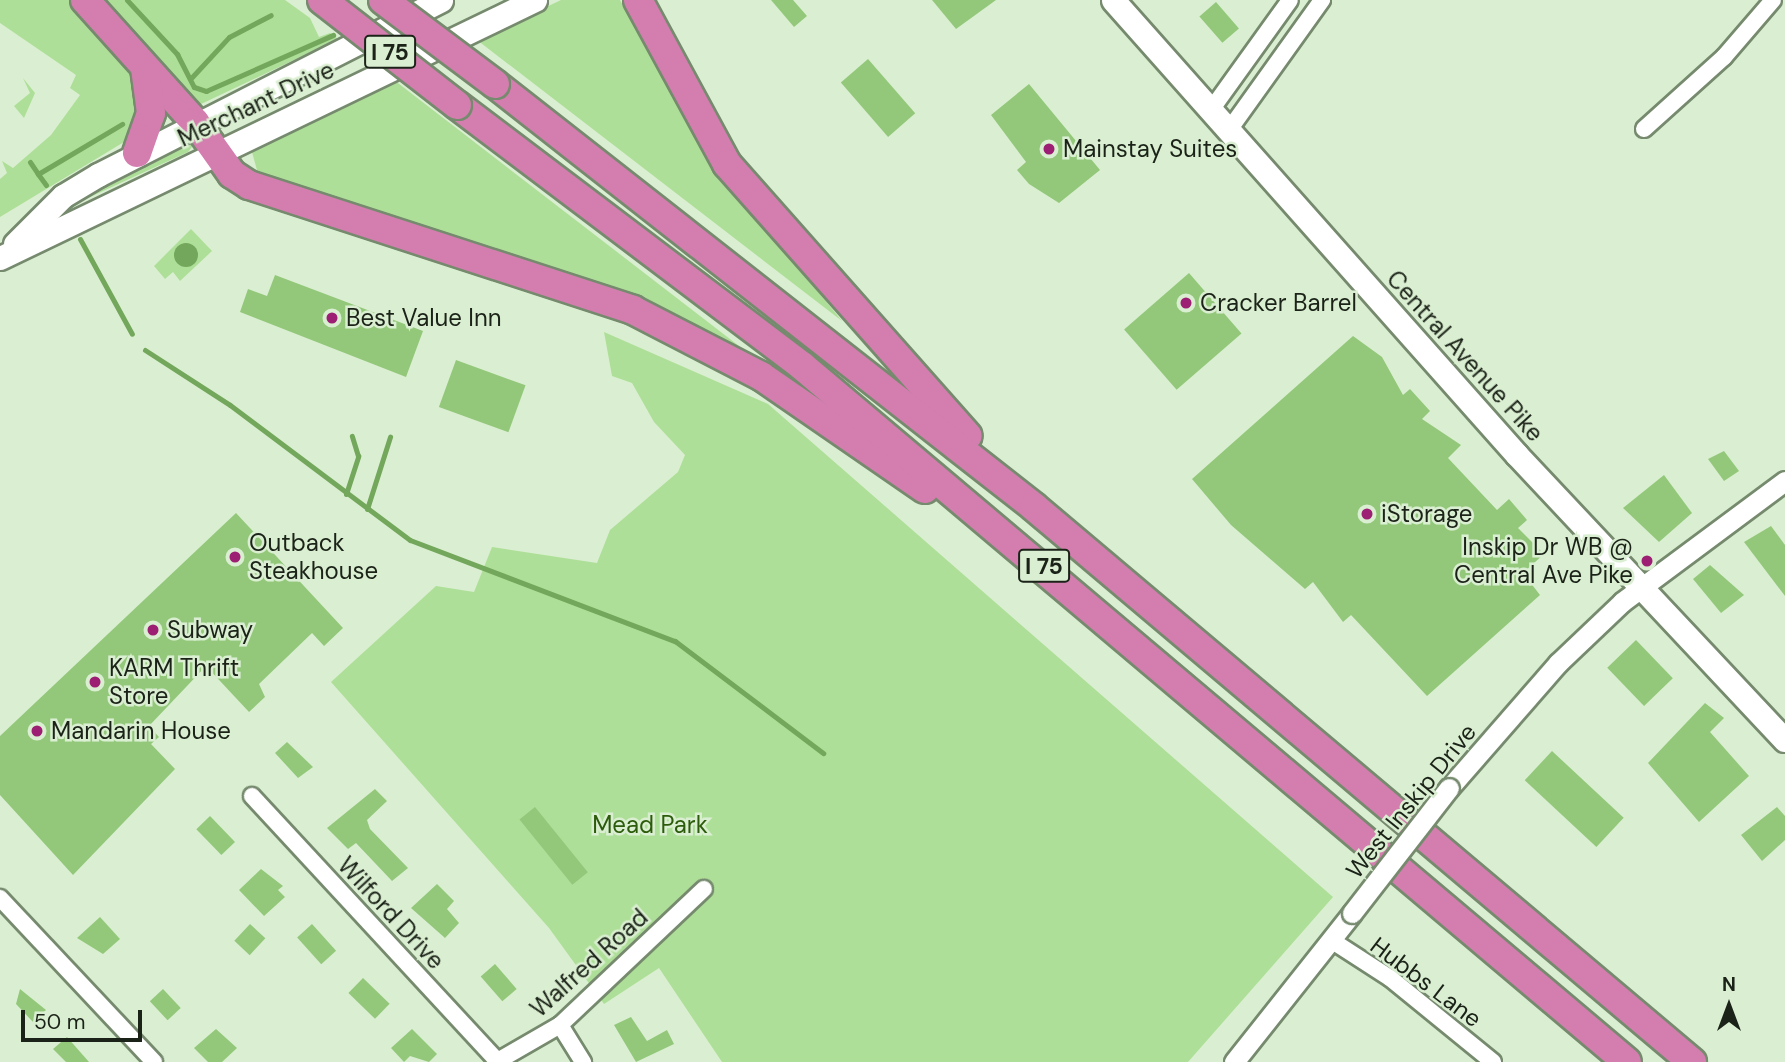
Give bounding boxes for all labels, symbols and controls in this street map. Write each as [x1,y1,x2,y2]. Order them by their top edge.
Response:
road number: I 75 [364,32,416,72]
street label: Merchant Drive [173,55,339,153]
place label: Mainstay Suites [1063,135,1237,163]
marker: Mainstay Suites [1041,141,1057,157]
street label: Central Avenue Pike [1381,265,1549,447]
place label: Cracker Barrel [1200,289,1357,317]
marker: Cracker Barrel [1178,295,1194,311]
place label: Best Value Inn [346,304,501,332]
marker: Best Value Inn [324,310,340,326]
place label: iStorage [1381,500,1472,528]
marker: iStorage [1359,506,1375,522]
place label: Outback Steakhouse [249,529,378,585]
place label: Inskip Dr WB @ Central Ave Pike [1454,533,1633,589]
road number: I 75 [1018,546,1070,586]
marker: Outback Steakhouse [227,549,243,565]
marker: Inskip Dr WB @ Central Ave Pike [1639,553,1655,569]
place label: Subway [167,616,253,644]
marker: Subway [145,622,161,638]
place label: KARM Thrift Store [109,654,239,710]
marker: KARM Thrift Store [87,674,103,690]
place label: Mandarin House [51,717,231,745]
street label: West Inskip Drive [1340,718,1482,884]
marker: Mandarin House [29,723,45,739]
park label: Mead Park [592,811,708,839]
street label: Wilford Drive [332,851,450,975]
street label: Walfred Road [524,903,654,1023]
street label: Hubbs Lane [1365,931,1487,1033]
north arrow [1694,971,1764,1041]
text: N [1722,972,1736,997]
scale bar [24,996,145,1040]
text: 50 m [34,1008,85,1036]

